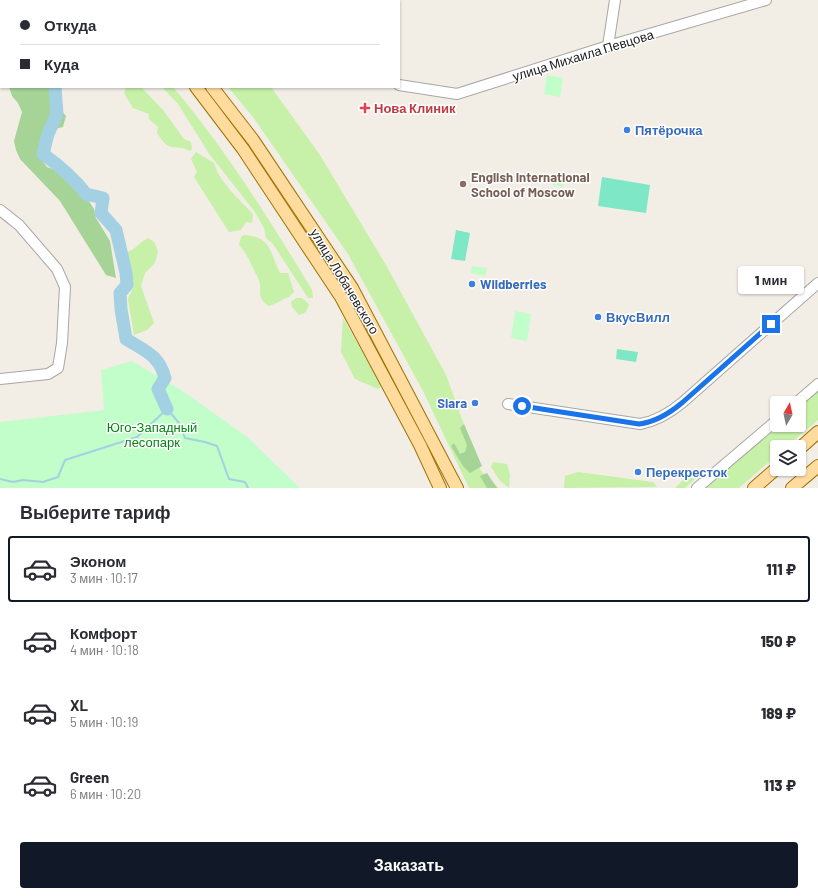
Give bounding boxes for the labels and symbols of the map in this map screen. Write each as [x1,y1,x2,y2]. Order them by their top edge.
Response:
street label: улица Михаила Певцова [511,26,656,84]
place label: Нова Клиник [374,100,456,116]
marker: Нова Клиник [359,102,371,114]
place label: Пятёрочка [635,122,703,138]
marker: Пятёрочка [622,125,632,135]
place label: English International School of Moscow [471,169,590,200]
marker: English International School of Moscow [458,179,468,189]
street label: улица Лобачевского [307,225,383,337]
callout: 1 мин [738,266,804,294]
place label: Wildberries [480,276,547,292]
marker: Wildberries [467,279,477,289]
place label: ВкусВилл [606,309,670,325]
marker: ВкусВилл [593,312,603,322]
route end [762,315,780,333]
place label: Siara [437,395,467,411]
north arrow [770,396,806,432]
route start [513,397,531,415]
marker: Siara [470,398,480,408]
park label: Юго-Западный лесопарк [107,419,197,450]
place label: Перекресток [646,464,728,480]
marker: Перекресток [633,467,643,477]

